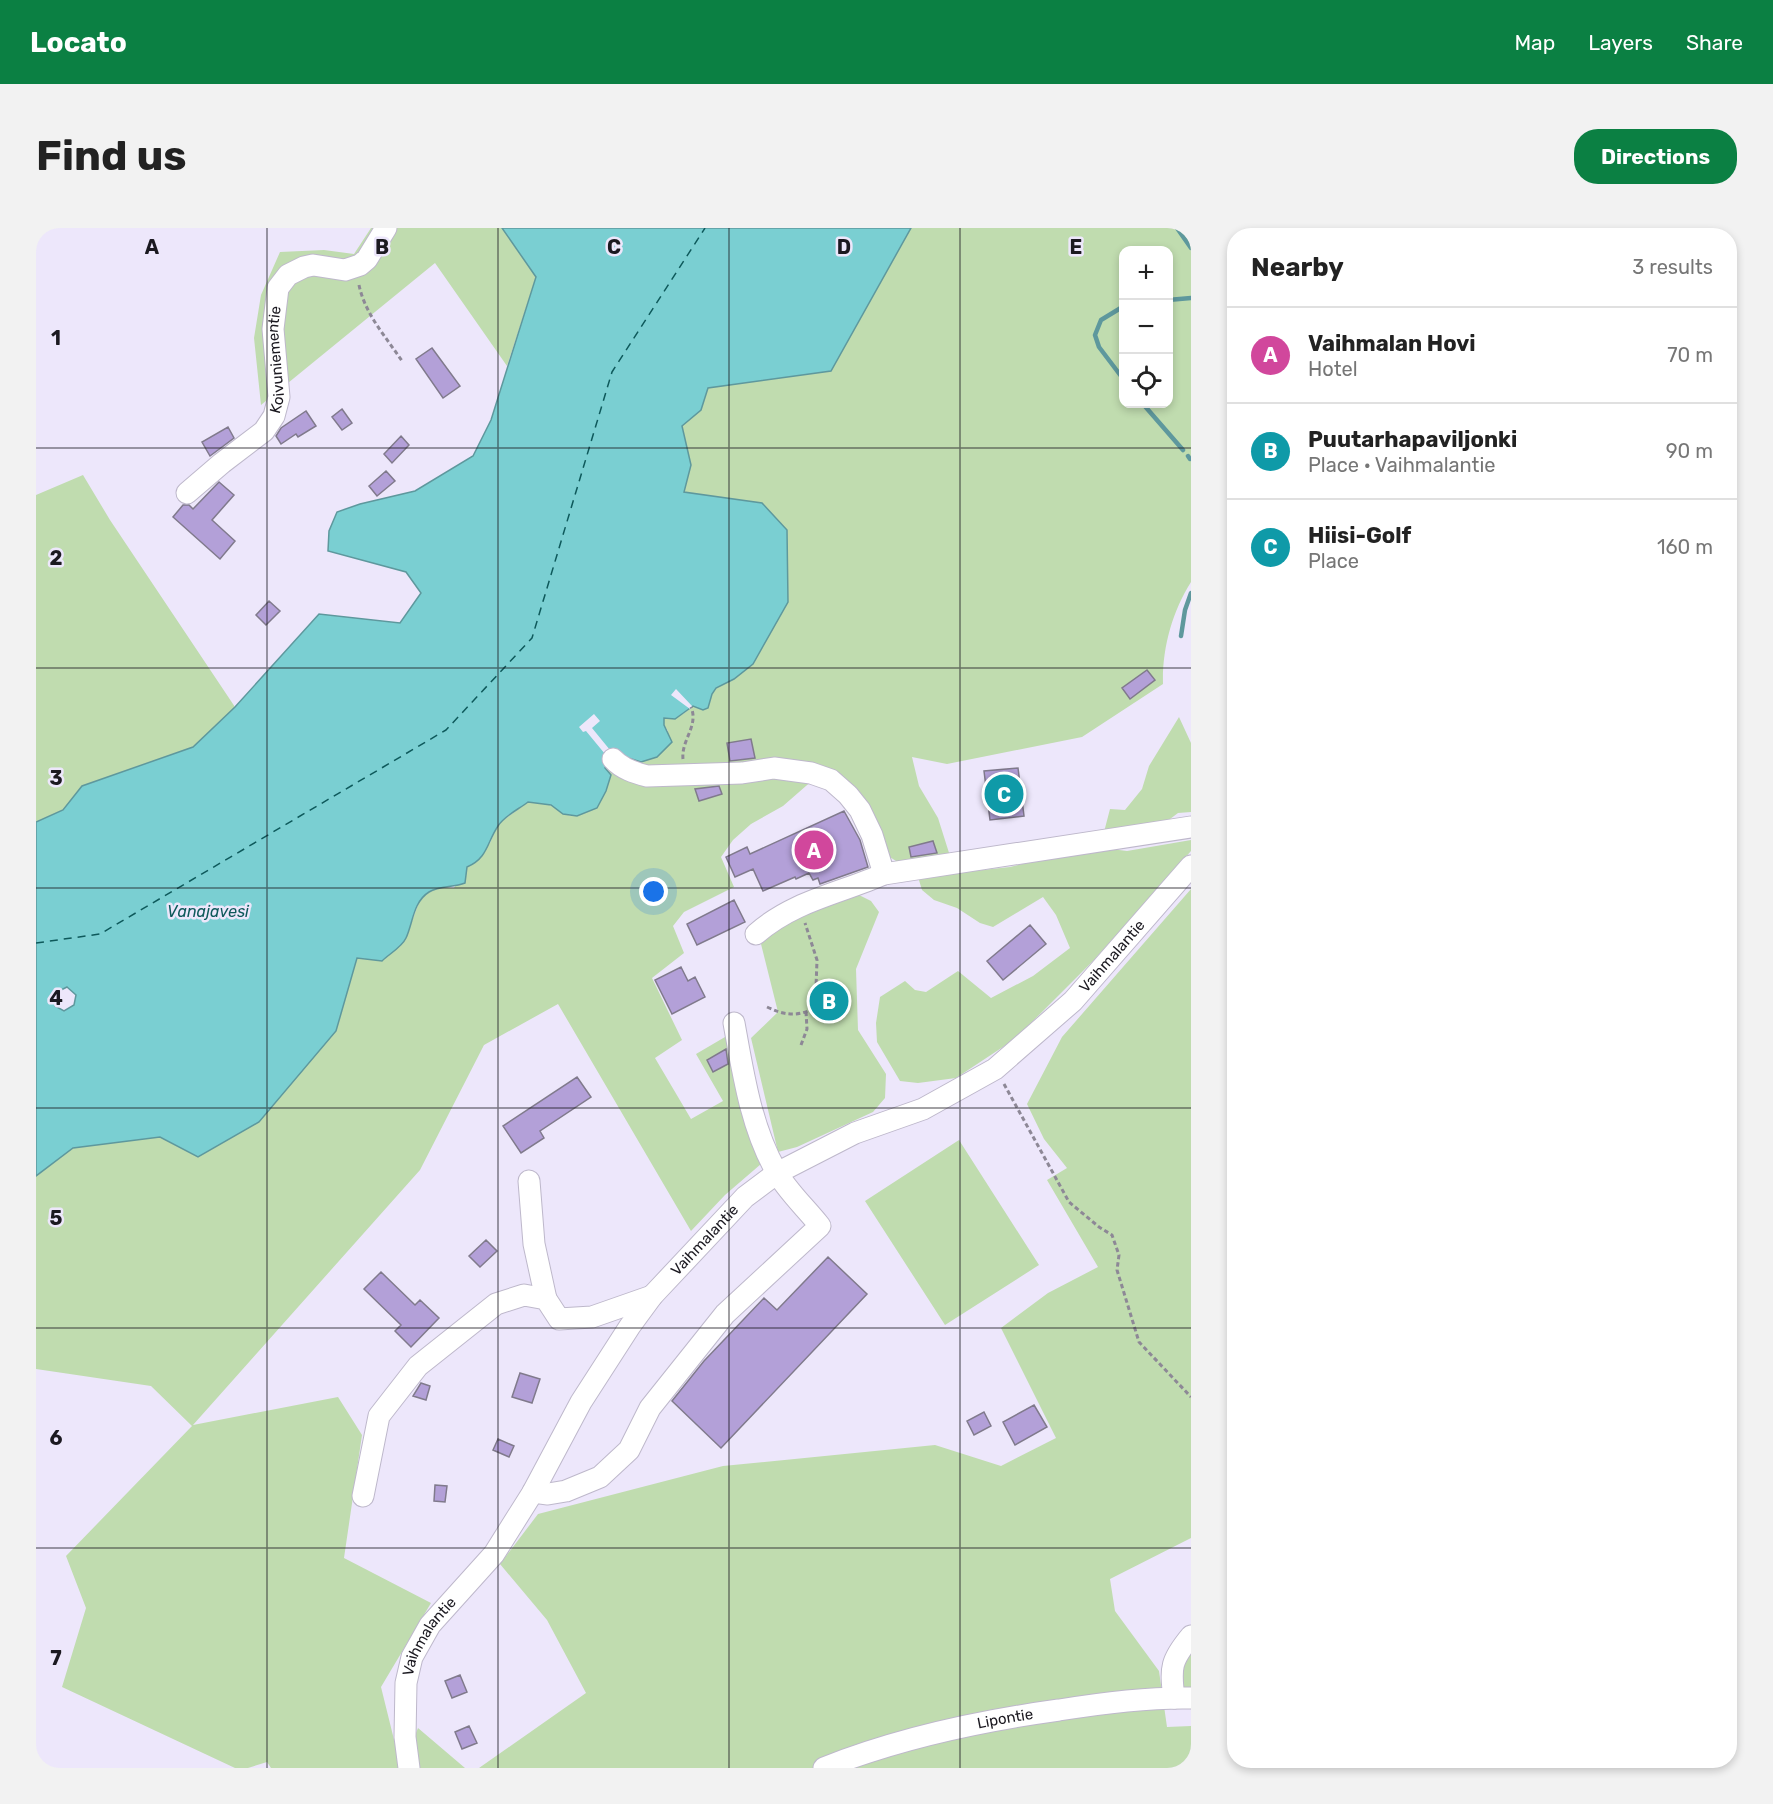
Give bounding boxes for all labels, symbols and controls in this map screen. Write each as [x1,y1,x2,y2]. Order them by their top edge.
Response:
text: Locato [30,26,127,59]
text: Map [1514,30,1555,55]
text: Layers [1588,30,1653,55]
text: Share [1686,30,1743,55]
button: Directions [1574,129,1737,184]
text: Find us [36,131,187,181]
text: A [145,235,160,259]
text: B [375,235,389,259]
text: C [607,235,621,259]
text: D [837,235,851,259]
text: E [1070,235,1082,259]
map controls [1119,246,1173,408]
button: + [1119,246,1173,300]
text: Nearby [1251,252,1344,283]
text: 3 results [1632,255,1713,279]
button: − [1119,300,1173,354]
street label: Koivuniementie [264,305,288,415]
text: 1 [51,326,61,350]
text: Vaihmalan Hovi [1308,330,1476,357]
text: A [1263,343,1278,367]
text: 70 m [1667,343,1713,367]
button: locate [1119,354,1173,408]
text: Hotel [1308,357,1358,381]
text: Puutarhapaviljonki [1308,426,1517,453]
text: B [1263,439,1278,463]
text: 90 m [1666,439,1713,463]
text: Place · Vaihmalantie [1308,453,1495,477]
text: Hiisi-Golf [1308,522,1411,549]
text: C [1263,535,1278,559]
text: 160 m [1657,535,1713,559]
text: 2 [50,546,63,570]
text: Place [1308,549,1359,573]
text: 3 [49,766,63,790]
pin: C [984,772,1024,816]
pin: A [794,828,834,872]
your location [639,877,668,906]
water label: Vanajavesi [167,902,250,921]
street label: Vaihmalantie [1076,916,1149,996]
pin: B [810,978,848,1024]
text: 4 [49,986,63,1010]
street label: Vaihmalantie [667,1201,742,1279]
text: 5 [50,1206,63,1230]
text: 6 [49,1426,63,1450]
street label: Vaihmalantie [399,1593,460,1678]
text: 7 [50,1646,62,1670]
street label: Lipontie [975,1705,1034,1732]

